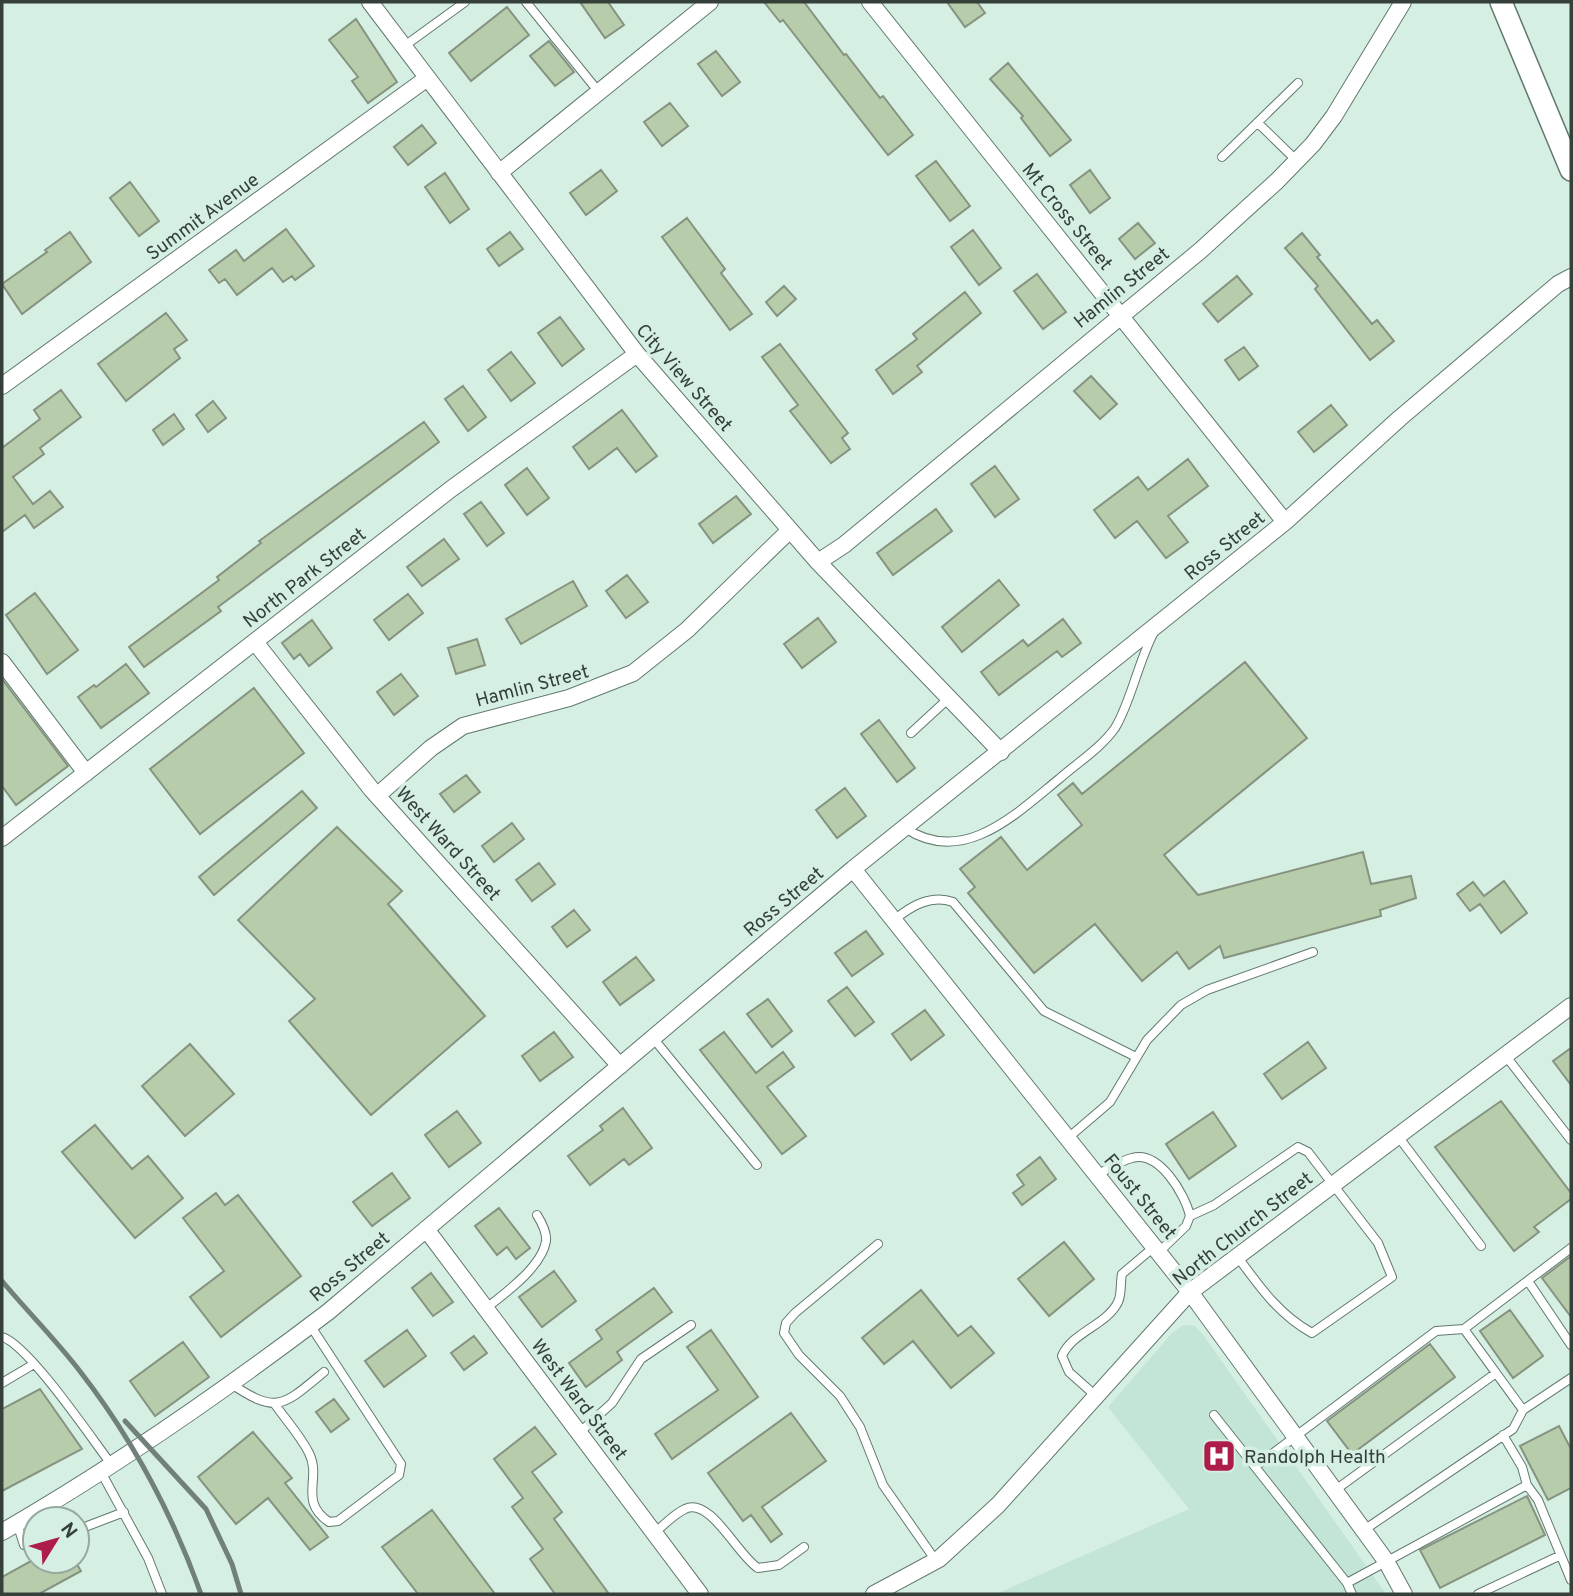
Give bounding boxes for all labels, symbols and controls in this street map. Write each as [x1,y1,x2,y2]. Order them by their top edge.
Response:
street label: Mt Cross Street [1016,159,1117,276]
street label: Summit Avenue [142,169,264,267]
street label: Hamlin Street [1069,243,1175,334]
street label: City View Street [630,319,737,437]
street label: Ross Street [1180,507,1271,586]
street label: North Park Street [239,523,372,634]
street label: Hamlin Street [473,660,592,714]
street label: West Ward Street [390,782,505,907]
street label: Ross Street [739,862,829,943]
street label: Foust Street [1098,1150,1181,1245]
street label: North Church Street [1168,1167,1318,1292]
street label: Ross Street [305,1227,395,1308]
street label: West Ward Street [525,1335,632,1466]
hospital icon: Randolph Health [1200,1437,1238,1475]
place label: Randolph Health [1244,1446,1386,1470]
north arrow [21,1505,91,1575]
text: N [54,1518,82,1544]

